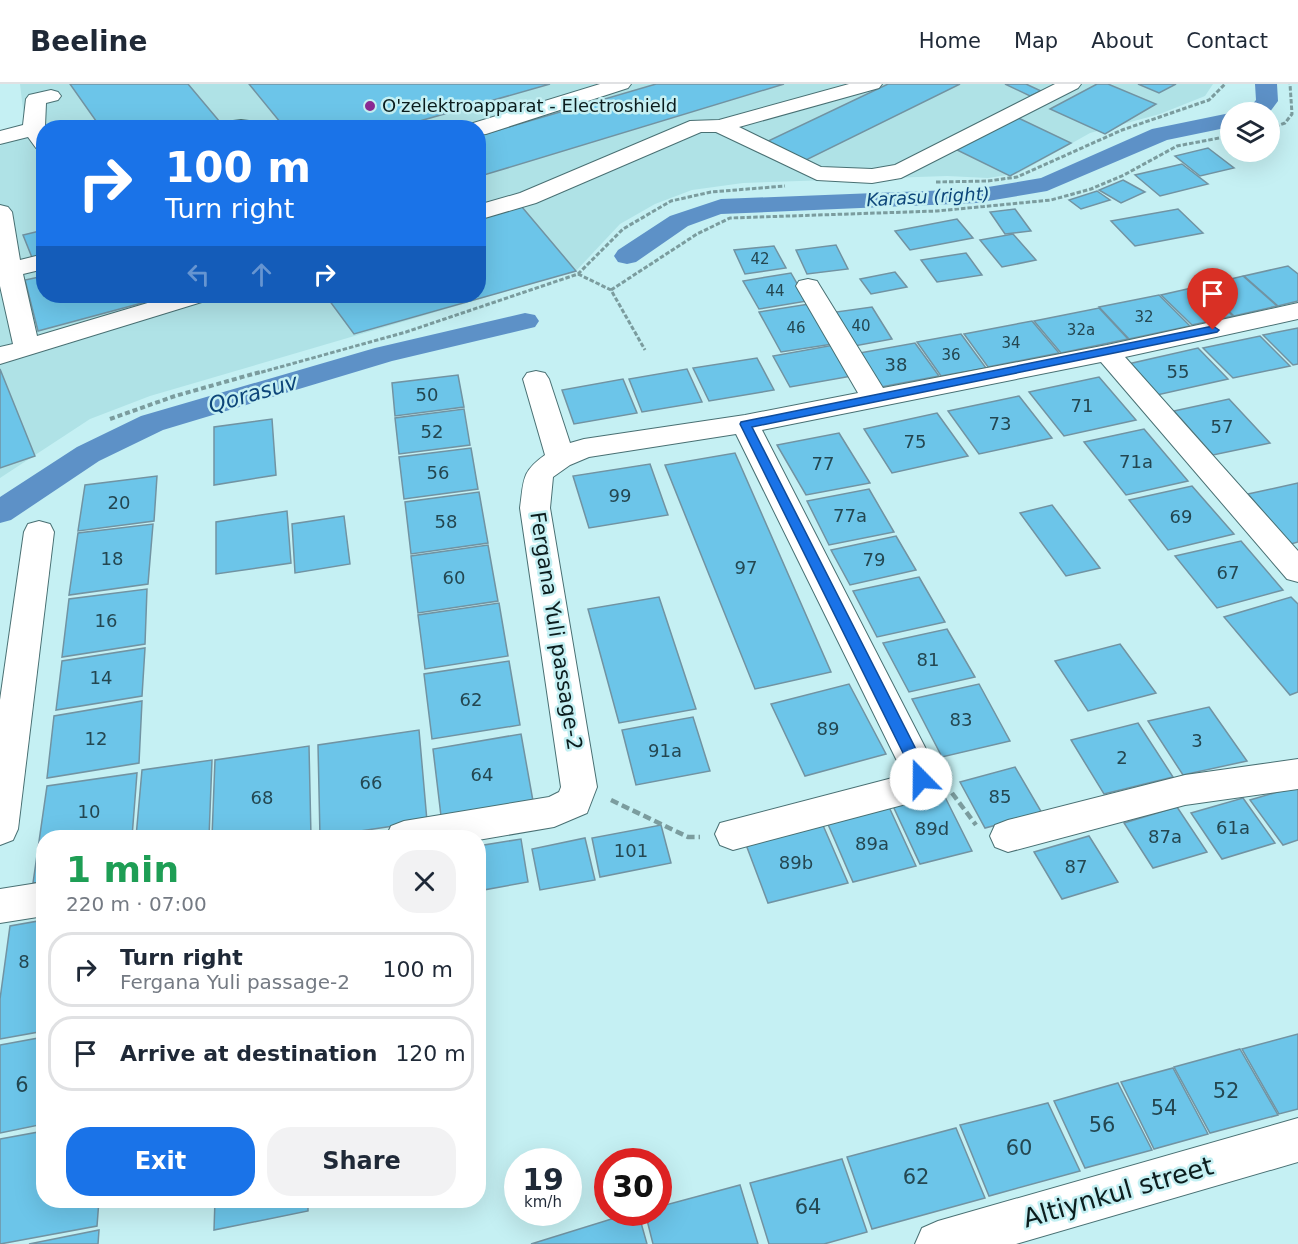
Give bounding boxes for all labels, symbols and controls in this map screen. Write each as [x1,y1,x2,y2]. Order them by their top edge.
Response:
text: Beeline [30,25,147,58]
text: Home [919,29,981,53]
text: Map [1014,29,1058,53]
text: About [1091,29,1153,53]
text: Contact [1186,29,1268,53]
place label: O'zelektroapparat - Electroshield [382,95,677,116]
marker: O'zelektroapparat - Electroshield [363,99,377,113]
map controls [1220,102,1280,162]
button: layers [1220,102,1280,162]
text: 100 m [165,143,311,192]
icon: right [66,144,144,222]
water label: Karasu (right) [866,183,990,210]
text: Turn right [165,193,294,224]
house number: 42 [750,250,770,268]
icon: left [182,258,215,291]
icon: ahead [245,258,278,291]
icon: right [308,258,341,291]
pin [1187,268,1238,330]
icon: arrive [1196,277,1229,310]
house number: 44 [765,282,785,300]
house number: 32 [1134,308,1154,326]
house number: 40 [851,317,871,335]
house number: 46 [786,319,806,337]
house number: 32a [1067,321,1095,339]
house number: 34 [1001,334,1021,352]
house number: 36 [941,346,961,364]
house number: 38 [885,354,907,375]
house number: 55 [1167,361,1189,382]
water label: Qorasuv [206,369,302,418]
house number: 50 [416,384,438,405]
house number: 71 [1071,395,1093,416]
house number: 73 [989,413,1011,434]
house number: 57 [1211,416,1233,437]
house number: 52 [421,421,443,442]
house number: 75 [904,431,926,452]
house number: 71a [1119,451,1153,472]
house number: 77 [812,453,834,474]
house number: 56 [427,462,449,483]
house number: 99 [609,485,631,506]
house number: 20 [108,492,130,513]
house number: 77a [833,505,867,526]
house number: 69 [1170,506,1192,527]
street label: Fergana Yuli passage-2 [525,510,587,752]
house number: 58 [435,511,457,532]
house number: 18 [101,548,123,569]
house number: 79 [863,549,885,570]
house number: 97 [735,557,757,578]
house number: 67 [1217,562,1239,583]
house number: 60 [443,567,465,588]
house number: 16 [95,610,117,631]
house number: 81 [917,649,939,670]
house number: 14 [90,667,112,688]
house number: 62 [460,689,482,710]
house number: 83 [950,709,972,730]
house number: 89 [817,718,839,739]
house number: 12 [85,728,107,749]
house number: 3 [1191,730,1203,751]
house number: 91a [648,740,682,761]
position arrow [889,747,953,811]
house number: 2 [1116,747,1128,768]
house number: 64 [471,764,493,785]
house number: 66 [360,772,382,793]
house number: 85 [989,786,1011,807]
house number: 68 [251,787,273,808]
house number: 10 [78,801,100,822]
house number: 61a [1216,817,1250,838]
house number: 89d [915,818,949,839]
house number: 87a [1148,826,1182,847]
house number: 89a [855,833,889,854]
house number: 101 [614,840,648,861]
text: 1 min [66,849,179,890]
button: close [393,850,456,913]
house number: 89b [779,852,813,873]
house number: 87 [1065,856,1087,877]
text: 220 m · 07:00 [66,892,207,916]
text: Turn right [120,945,243,970]
house number: 8 [18,951,30,972]
icon: right [69,953,102,986]
text: 100 m [383,957,453,982]
text: Fergana Yuli passage-2 [120,970,350,994]
icon: arrive [69,1037,102,1070]
text: Arrive at destination [120,1041,377,1066]
text: 120 m [395,1041,466,1066]
house number: 6 [15,1073,29,1097]
house number: 52 [1213,1079,1239,1103]
house number: 54 [1151,1096,1177,1120]
house number: 56 [1089,1113,1115,1137]
button: Exit [66,1127,255,1196]
button: Share [267,1127,456,1196]
house number: 60 [1006,1136,1032,1160]
speed limit sign: 30 [594,1148,672,1226]
street label: Altiynkul street [1019,1150,1217,1234]
text: 19 [522,1162,564,1197]
house number: 62 [903,1165,929,1189]
text: km/h [524,1193,562,1211]
house number: 64 [795,1195,821,1219]

